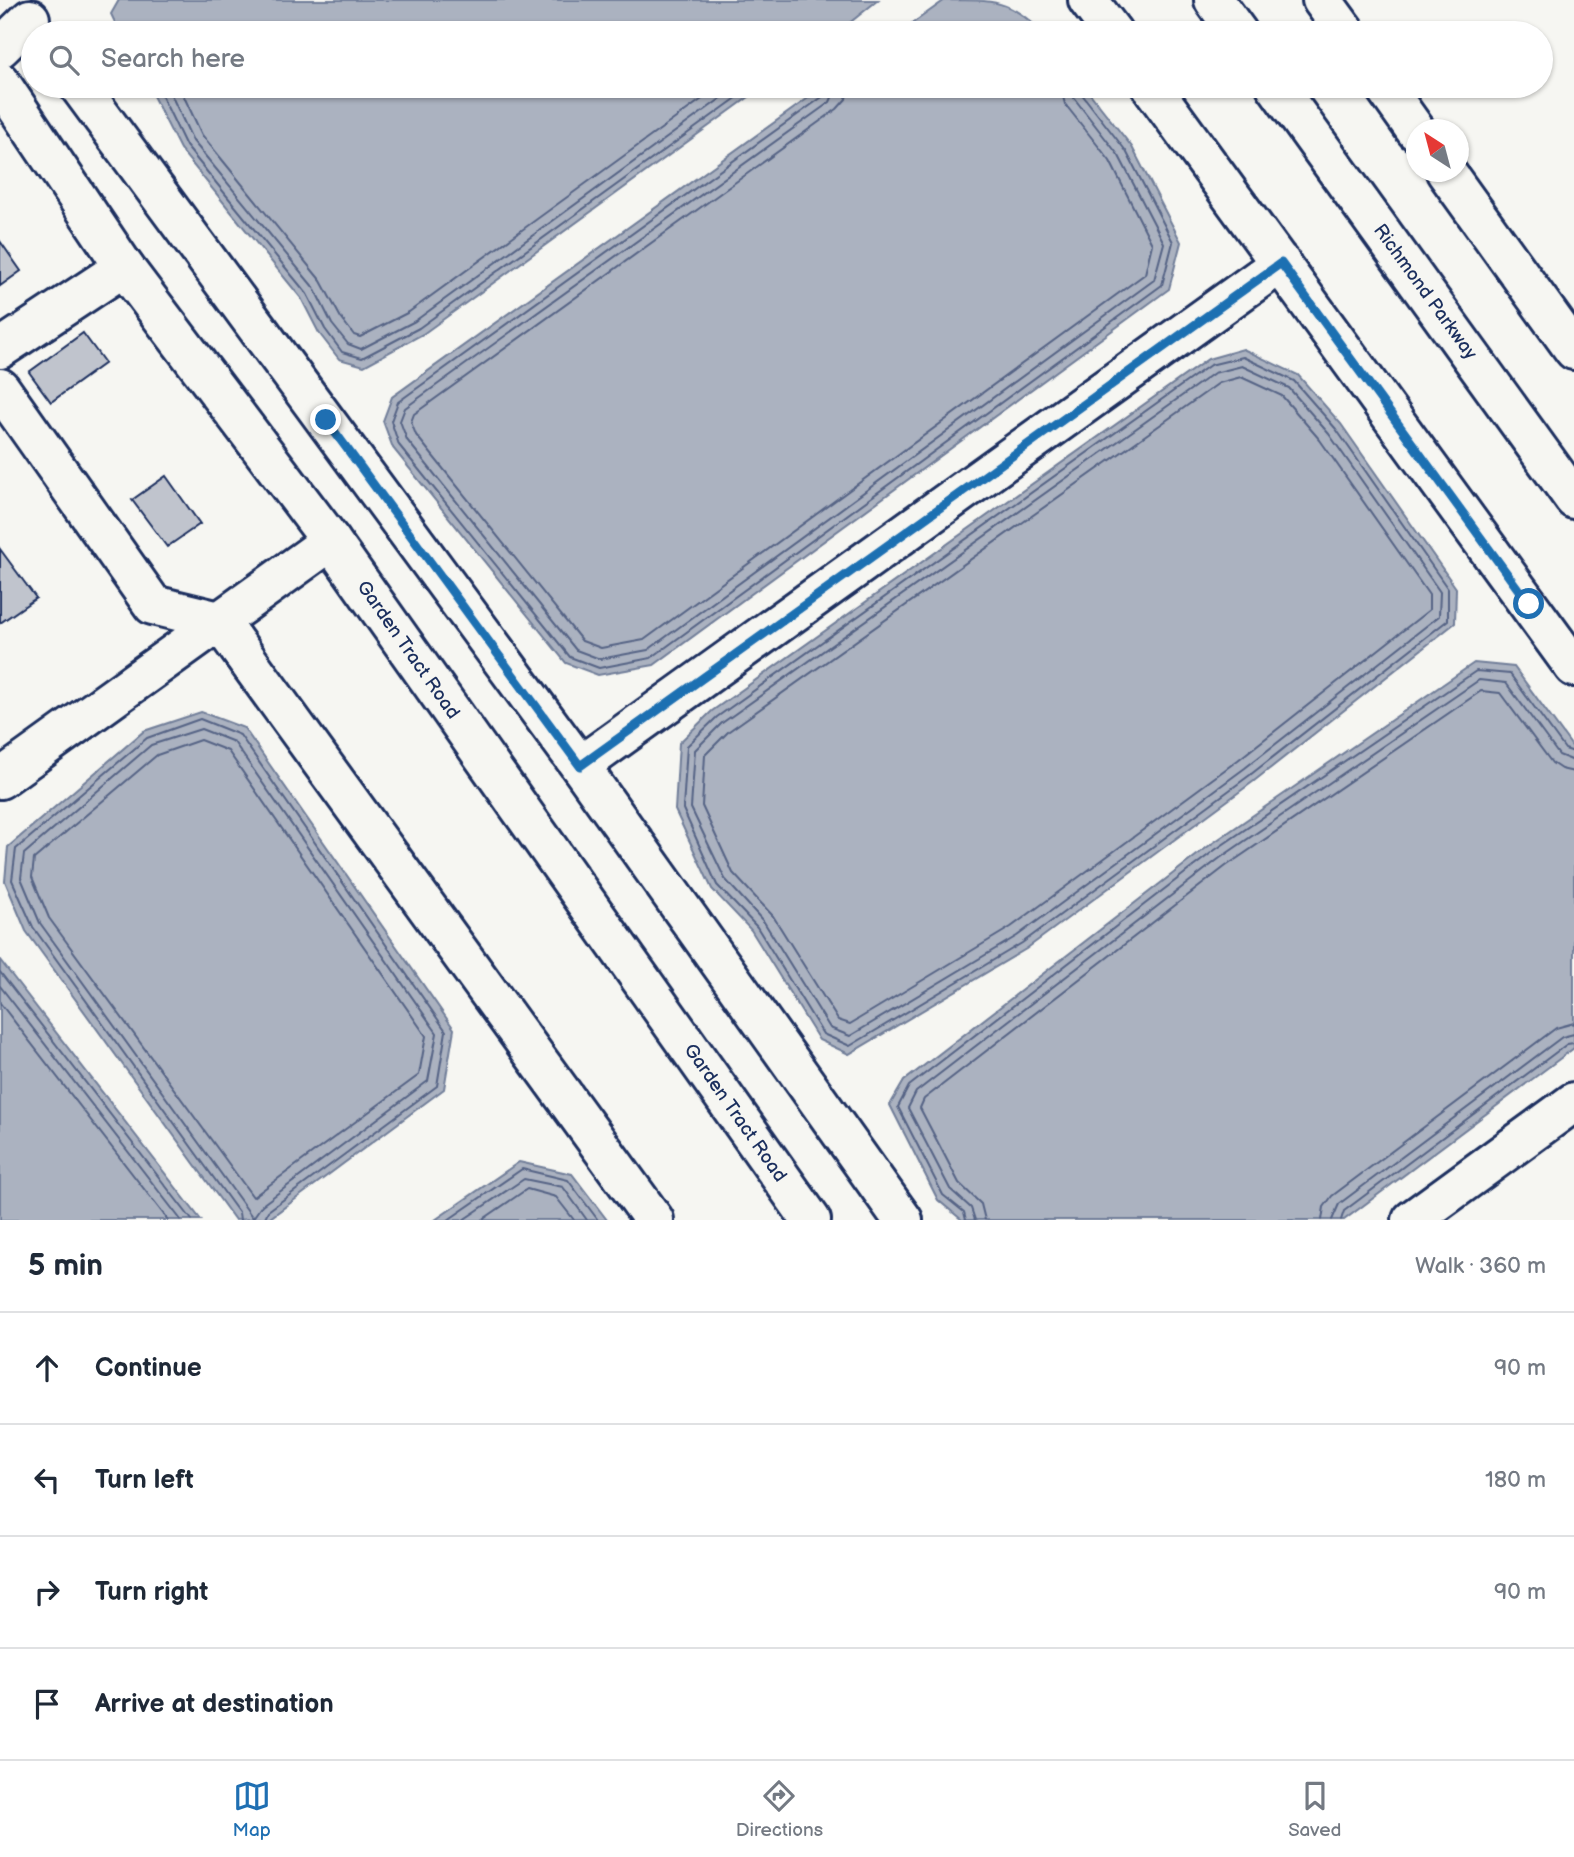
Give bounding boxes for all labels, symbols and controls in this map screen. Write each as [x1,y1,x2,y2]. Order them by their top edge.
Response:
search box [21,21,1553,98]
icon: search [45,41,83,79]
text: Search here [101,44,245,75]
north arrow [1406,119,1469,182]
street label: Richmond Parkway [1368,220,1482,365]
route end [310,404,341,435]
street label: Garden Tract Road [352,576,464,724]
route start [1513,588,1544,619]
street label: Garden Tract Road [679,1039,791,1187]
text: 5 min [28,1248,103,1284]
text: Walk · 360 m [1415,1252,1546,1280]
icon: ahead [28,1349,66,1387]
text: Continue [95,1353,202,1384]
text: 90 m [1494,1354,1546,1382]
icon: left [28,1461,66,1499]
text: Turn left [95,1465,194,1496]
text: 180 m [1485,1466,1546,1494]
icon: right [28,1573,66,1611]
text: Turn right [95,1577,208,1608]
text: 90 m [1494,1578,1546,1606]
icon: arrive [28,1685,66,1723]
text: Arrive at destination [95,1689,334,1720]
tab: Map [233,1777,271,1842]
tab: Directions [736,1777,823,1842]
tab: Saved [1288,1777,1341,1842]

